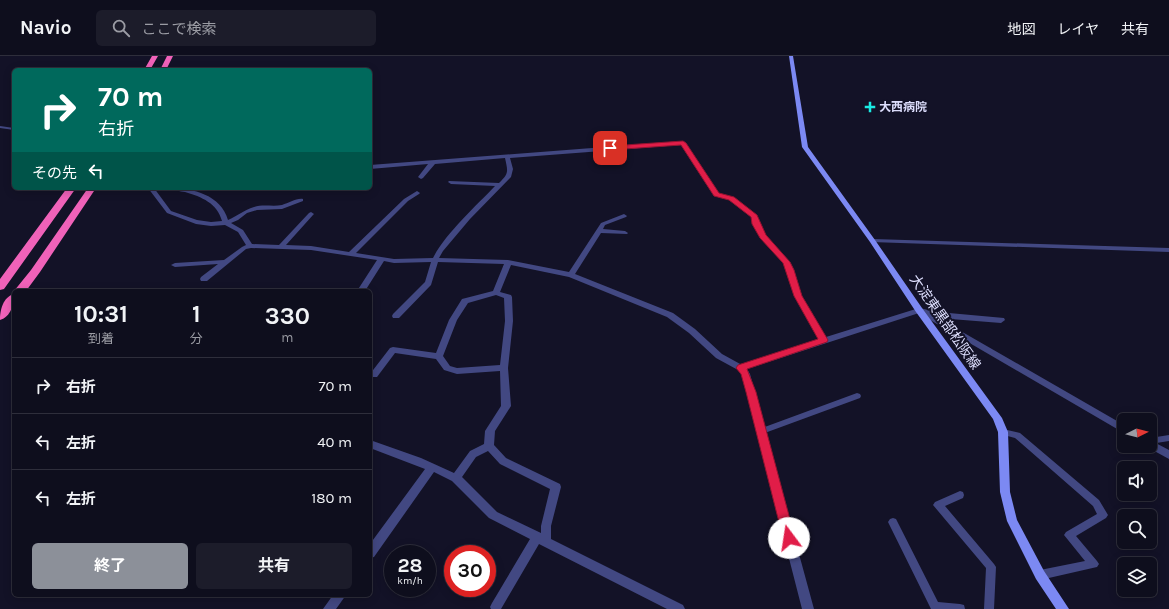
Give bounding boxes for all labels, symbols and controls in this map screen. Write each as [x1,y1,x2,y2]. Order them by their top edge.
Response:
search box [96,10,376,46]
text: Navio [20,17,72,39]
icon: search [110,17,132,39]
text: ここで検索 [142,20,217,38]
text: 地図 [1007,21,1035,38]
text: レイヤ [1057,21,1099,38]
text: 共有 [1121,21,1149,38]
text: 70 m [98,80,163,113]
icon: right [32,84,84,136]
place label: 大西病院 [879,100,927,114]
marker: 大西病院 [864,101,876,113]
text: 右折 [98,118,134,140]
pin [593,131,627,165]
icon: arrive [599,137,621,159]
icon: left [85,160,107,182]
text: その先 [32,164,77,182]
street label: 大淀東黒部松阪線 [906,271,984,373]
text: 10:31 [74,300,128,328]
text: 1 [192,300,201,328]
text: 330 [265,302,310,330]
text: m [281,330,293,345]
text: 到着 [88,331,114,346]
text: 分 [190,331,203,346]
icon: right [32,375,54,397]
text: 70 m [318,377,352,395]
text: 右折 [66,378,96,396]
north arrow [1117,413,1157,453]
map controls [1117,413,1157,597]
icon: left [32,431,54,453]
text: 40 m [317,433,352,451]
text: 左折 [66,434,96,452]
button: sound [1117,461,1157,501]
icon: left [32,487,54,509]
text: 180 m [311,489,352,507]
text: 左折 [66,490,96,508]
button: search [1117,509,1157,549]
position arrow [768,517,810,559]
button: 終了 [32,543,188,589]
button: 共有 [196,543,352,589]
speed limit sign: 30 [444,545,496,597]
text: 28 [397,554,423,577]
button: layers [1117,557,1157,597]
text: km/h [397,575,423,587]

